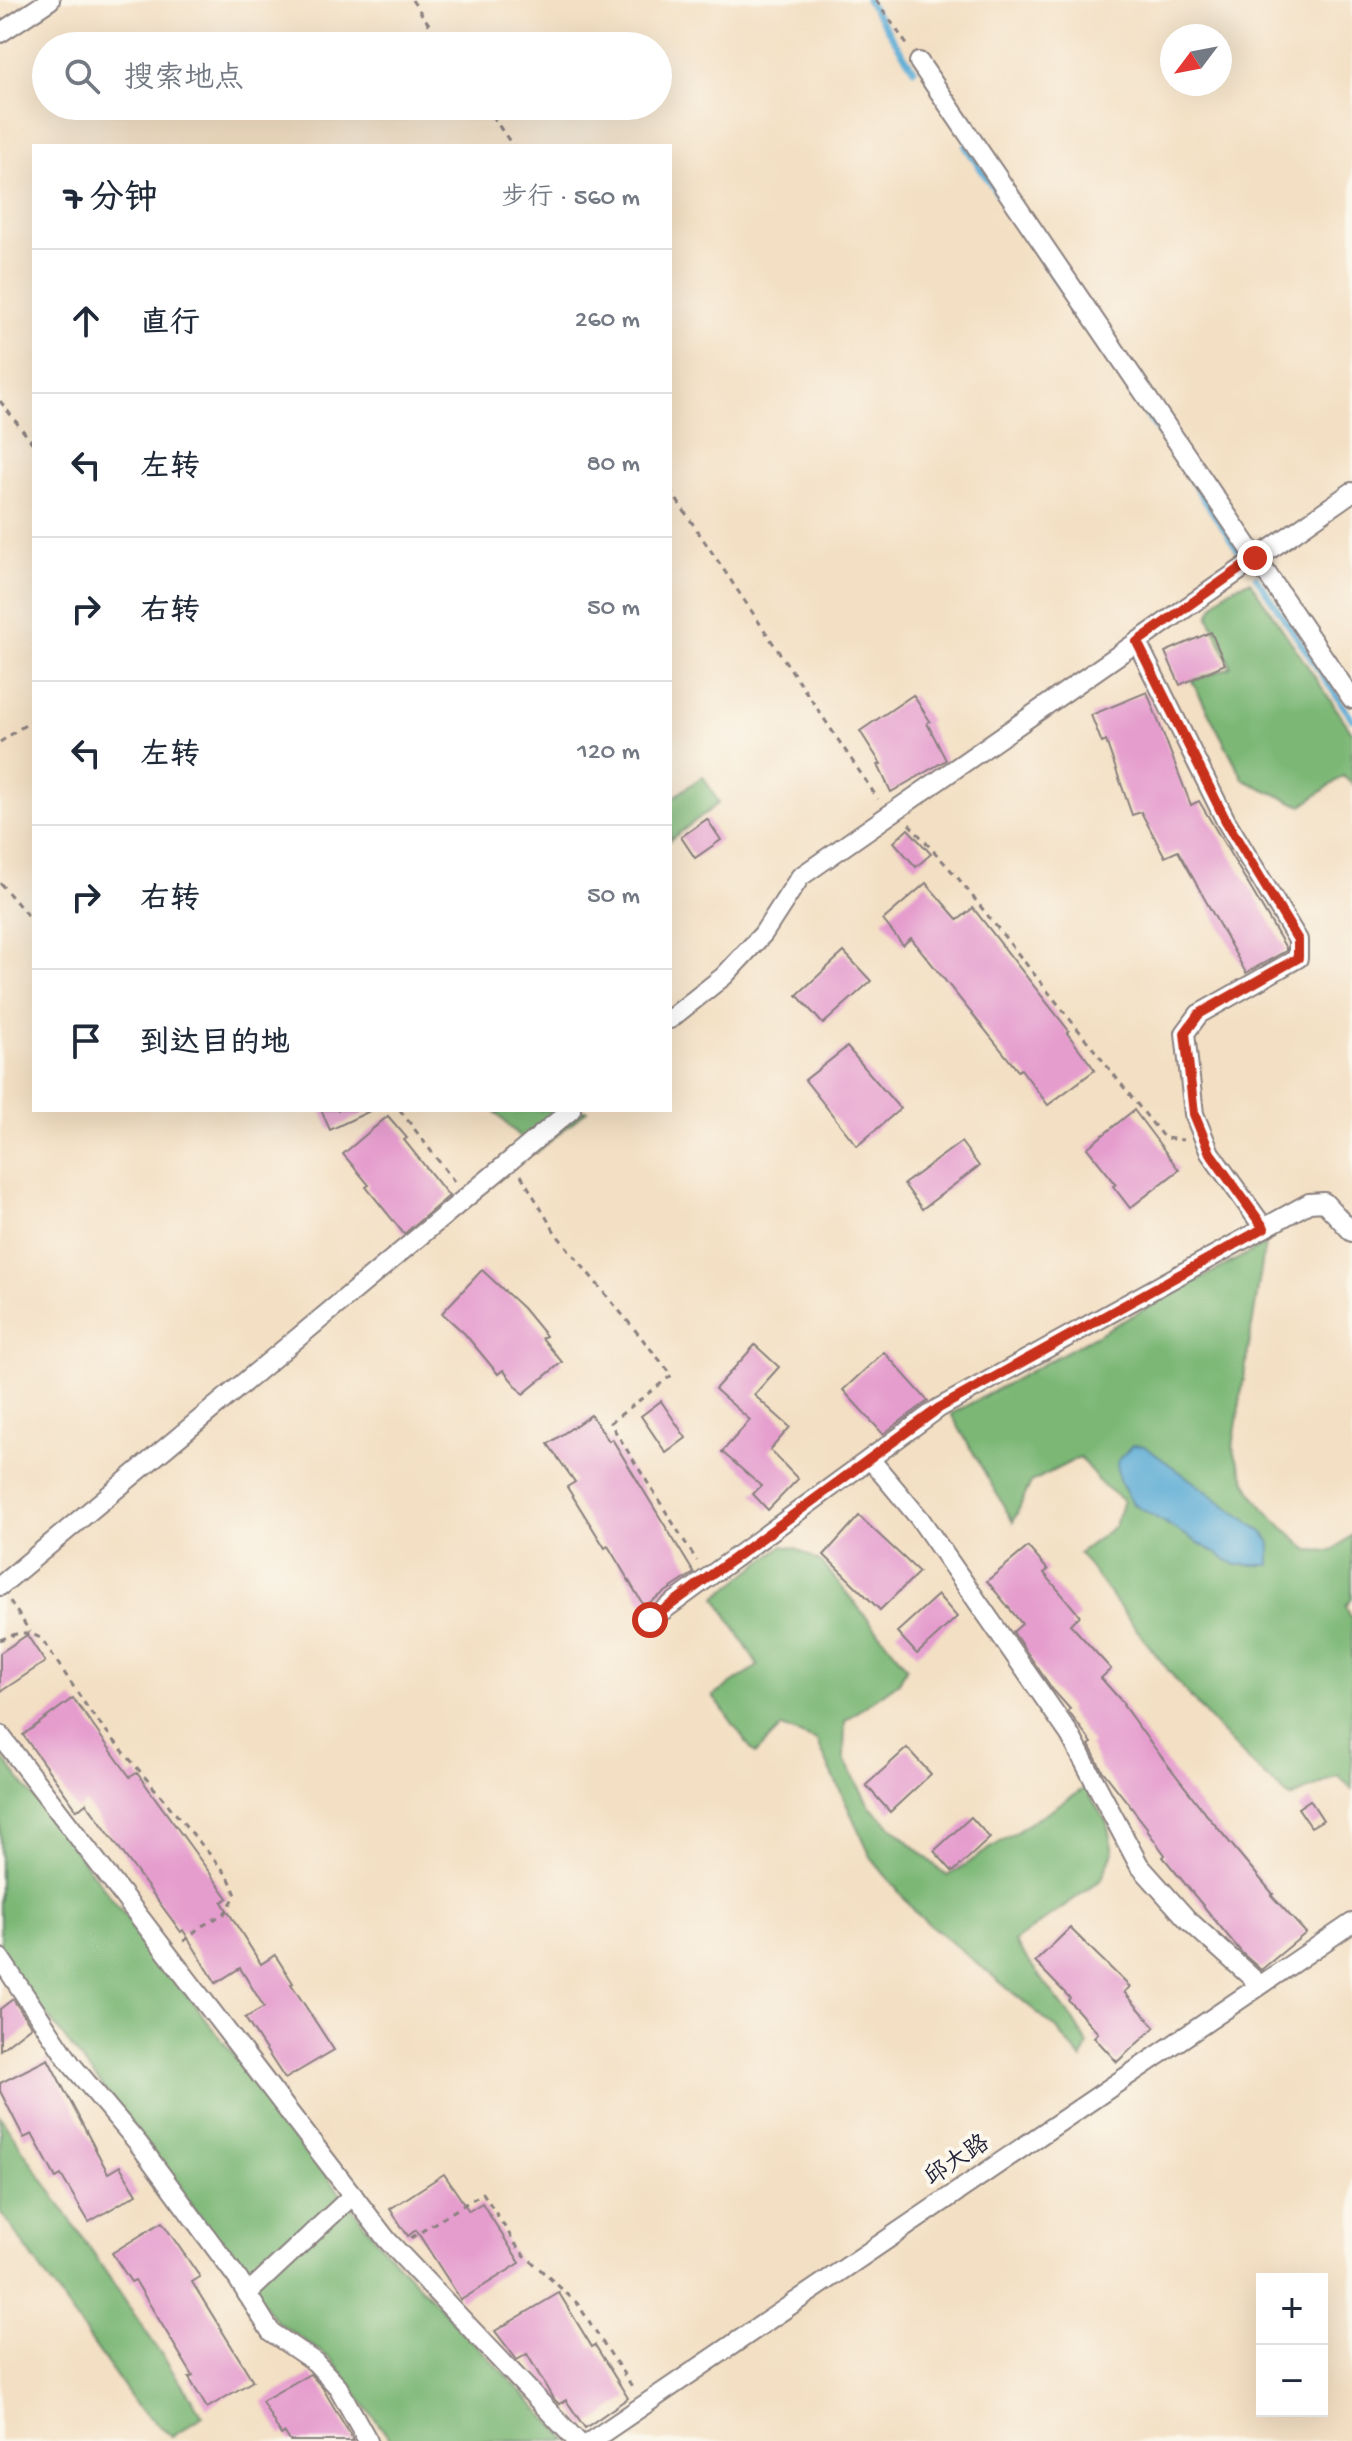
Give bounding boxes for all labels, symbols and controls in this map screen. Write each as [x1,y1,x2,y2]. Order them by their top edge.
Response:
north arrow [1160,24,1232,96]
search box [32,32,672,120]
icon: search [60,54,104,98]
text: 搜索地点 [124,63,244,98]
text: 7 分钟 [64,181,158,221]
text: 步行 · 560 m [501,184,640,215]
icon: ahead [64,299,108,343]
text: 260 m [575,306,640,337]
text: 直行 [140,308,200,343]
icon: left [64,443,108,487]
text: 80 m [586,450,640,481]
text: 左转 [140,452,200,487]
route end [1237,540,1273,576]
icon: right [64,587,108,631]
text: 50 m [587,594,640,625]
text: 右转 [140,596,200,631]
icon: left [64,731,108,775]
text: 120 m [577,738,640,769]
text: 左转 [140,740,200,775]
icon: right [64,875,108,919]
text: 50 m [587,882,640,913]
text: 右转 [140,884,200,919]
icon: arrive [64,1019,108,1063]
text: 到达目的地 [140,1028,290,1063]
route start [632,1602,668,1638]
street label: 邱大路 [919,2128,996,2194]
map controls [1256,2273,1328,2417]
button: + [1256,2273,1328,2345]
button: − [1256,2345,1328,2417]

